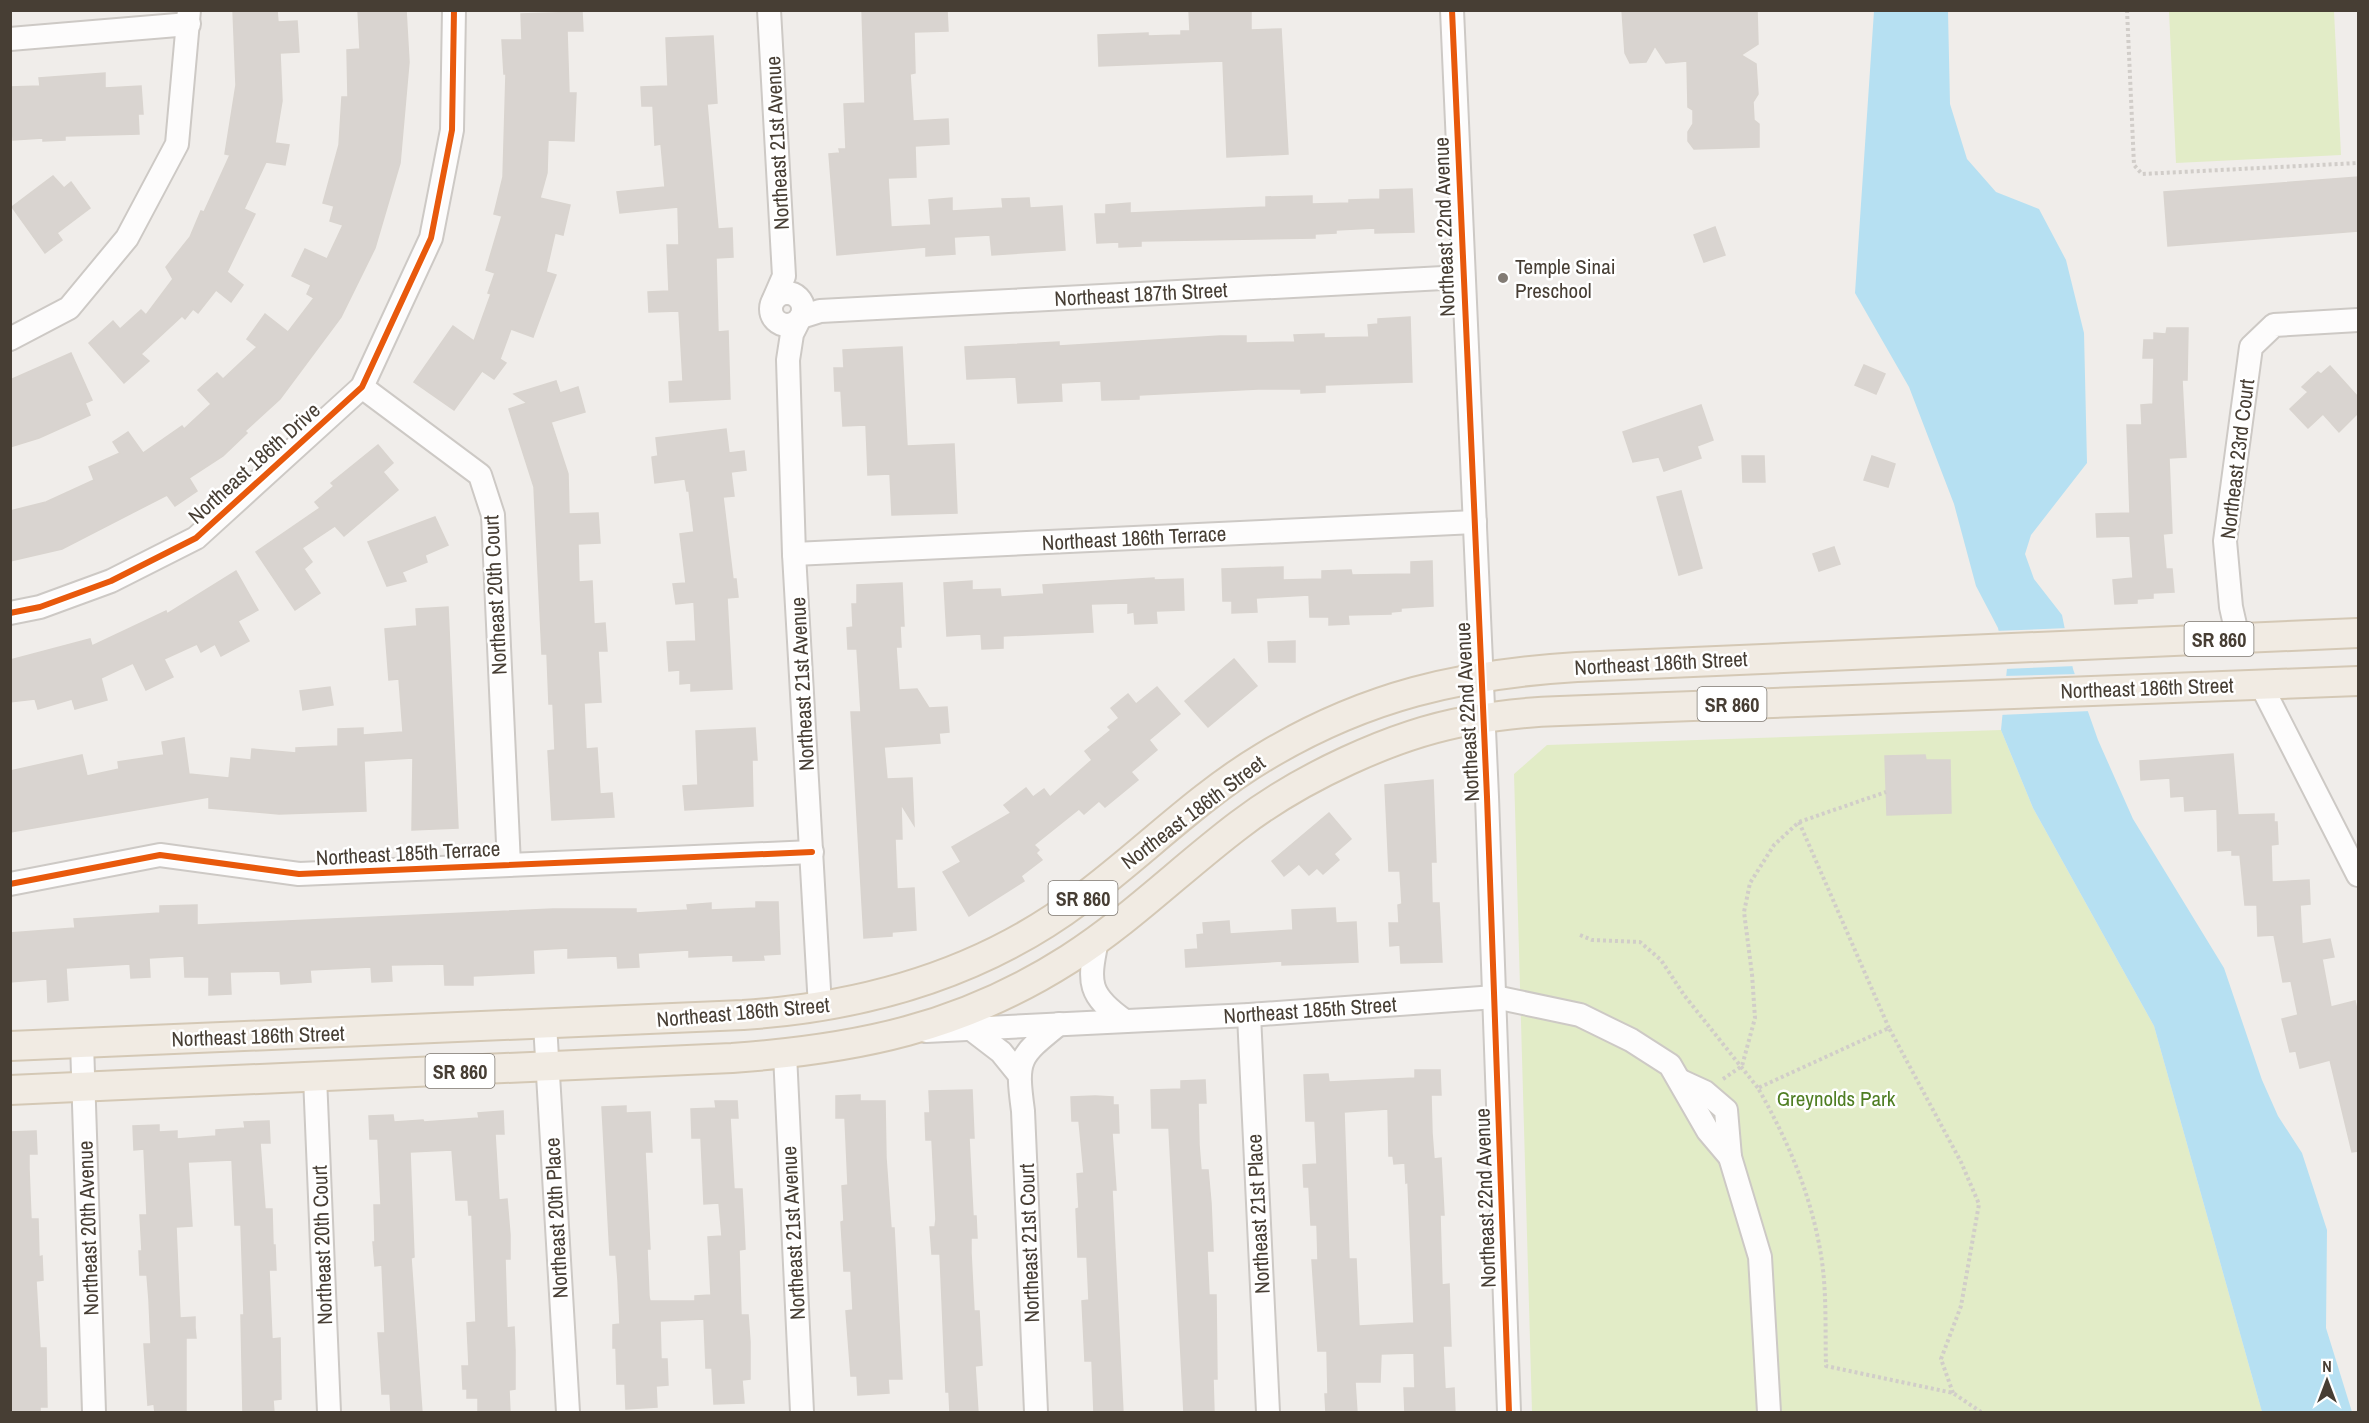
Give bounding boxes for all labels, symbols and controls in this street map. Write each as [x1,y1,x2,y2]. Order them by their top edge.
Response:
street label: Northeast 21st Avenue [758,55,796,231]
street label: Northeast 22nd Avenue [1426,137,1462,317]
place label: Temple Sinai Preschool [1515,252,1616,305]
marker: Temple Sinai Preschool [1496,271,1510,285]
street label: Northeast 187th Street [1054,275,1228,313]
street label: Northeast 23rd Court [2213,377,2261,541]
street label: Northeast 186th Drive [182,396,326,530]
street label: Northeast 20th Court [476,514,514,676]
street label: Northeast 186th Terrace [1041,519,1227,557]
street label: Northeast 21st Avenue [783,596,821,772]
street label: Northeast 22nd Avenue [1448,622,1486,802]
road number: SR 860 [2184,622,2254,656]
street label: Northeast 186th Street [1574,644,1748,682]
street label: Northeast 186th Street [2060,670,2234,706]
road number: SR 860 [1698,687,1766,721]
street label: Northeast 186th Street [1115,748,1271,876]
street label: Northeast 185th Terrace [315,834,501,872]
road number: SR 860 [1048,881,1118,915]
street label: Northeast 185th Street [1223,989,1398,1031]
street label: Northeast 186th Street [655,990,831,1034]
street label: Northeast 186th Street [171,1018,345,1054]
road number: SR 860 [426,1054,494,1088]
park label: Greynolds Park [1777,1084,1896,1113]
street label: Northeast 22nd Avenue [1467,1108,1503,1288]
street label: Northeast 21st Place [1239,1133,1277,1295]
street label: Northeast 20th Place [537,1137,575,1299]
street label: Northeast 20th Avenue [70,1140,106,1316]
street label: Northeast 21st Avenue [774,1145,812,1321]
street label: Northeast 21st Court [1012,1163,1046,1323]
street label: Northeast 20th Court [305,1164,339,1325]
north arrow [2297,1351,2357,1411]
text: N [2322,1355,2332,1377]

